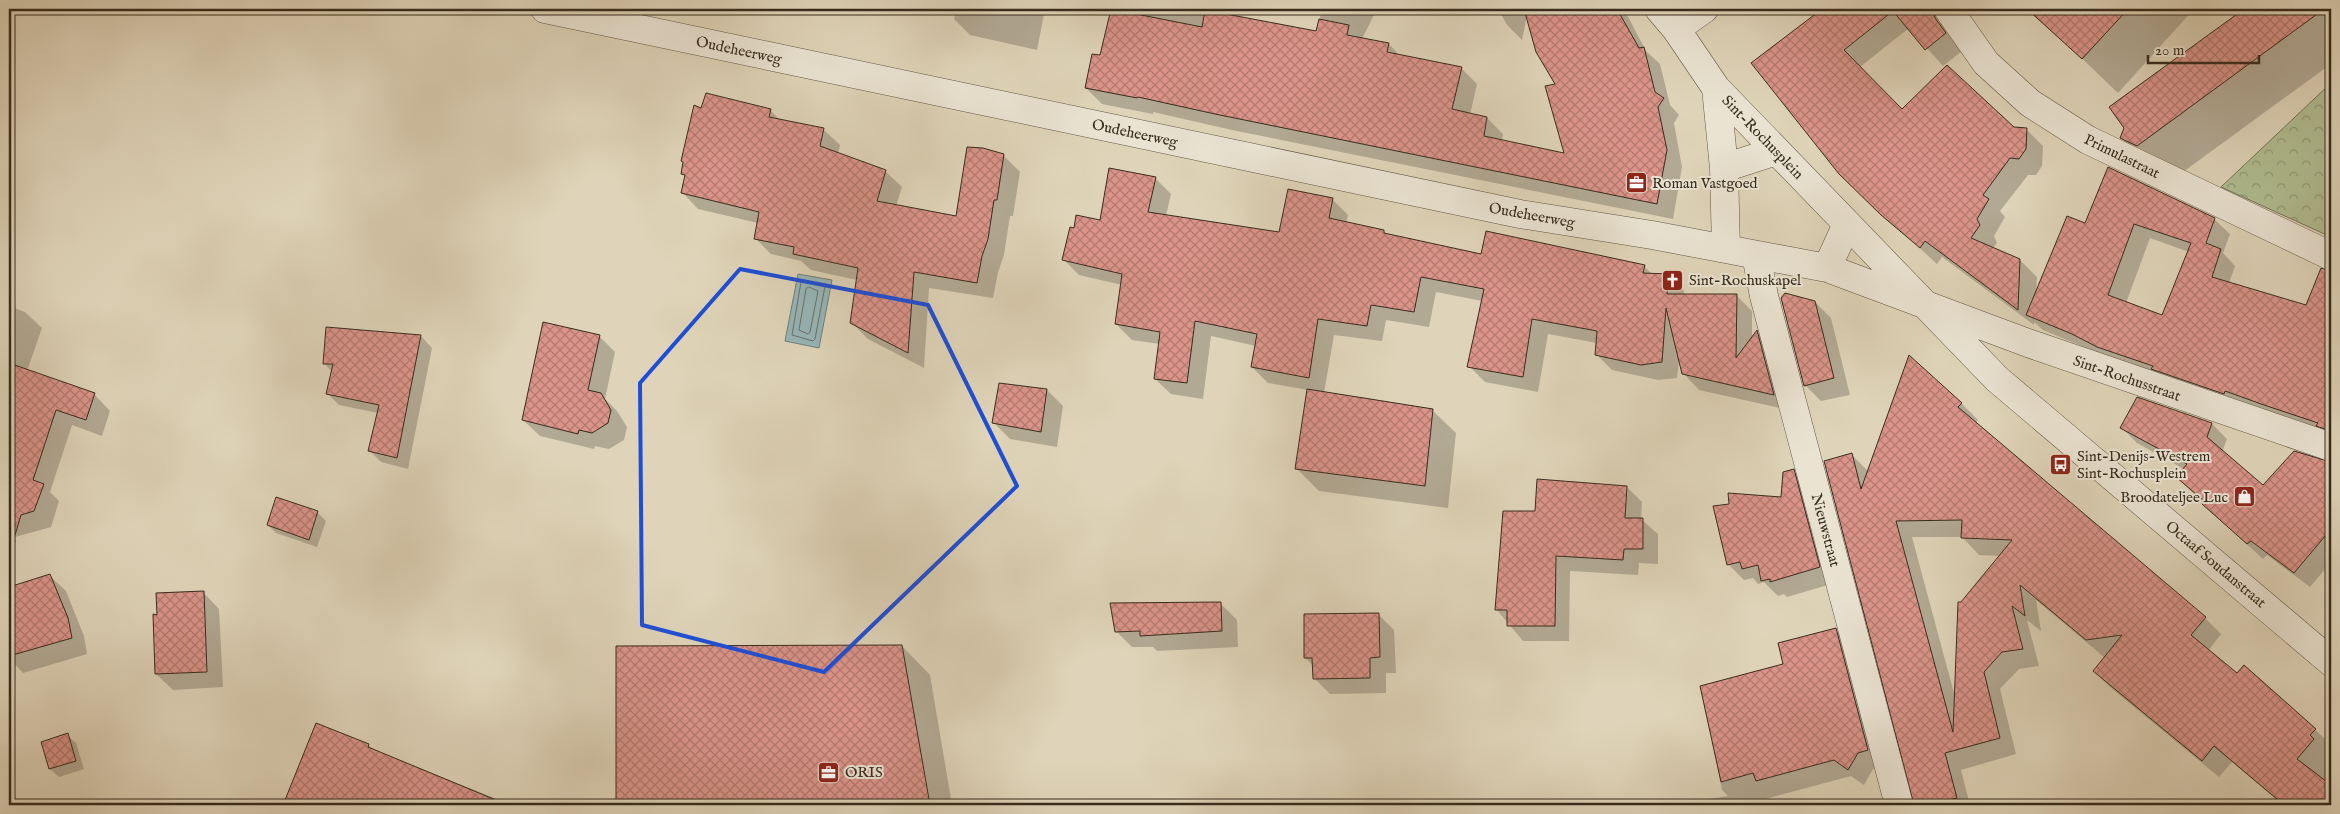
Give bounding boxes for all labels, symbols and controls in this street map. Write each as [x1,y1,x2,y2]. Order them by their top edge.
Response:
street label: Oudeheerweg [694,32,784,69]
scale bar [2148,32,2259,64]
text: 20 m [2155,41,2185,60]
street label: Sint-Rochusplein [1718,91,1808,183]
street label: Oudeheerweg [1090,115,1180,152]
street label: Primulastraat [2081,130,2163,183]
office icon: Roman Vastgoed [1624,171,1648,195]
place label: Roman Vastgoed [1652,174,1759,193]
street label: Oudeheerweg [1487,199,1577,233]
church icon: Sint-Rochuskapel [1661,268,1685,292]
place label: Sint-Rochuskapel [1689,271,1802,290]
street label: Sint-Rochusstraat [2070,351,2183,406]
place label: Sint-Denijs-Westrem Sint-Rochusplein [2077,447,2211,483]
bus stop icon: Sint-Denijs-Westrem Sint-Rochusplein [2049,453,2073,477]
shop icon: Broodateljee Luc [2232,485,2256,509]
place label: Broodateljee Luc [2120,488,2228,507]
street label: Nieuwstraat [1807,491,1844,569]
street label: Octaaf Soudanstraat [2161,517,2270,612]
office icon: ORIS [817,760,841,784]
place label: ORIS [845,763,883,782]

